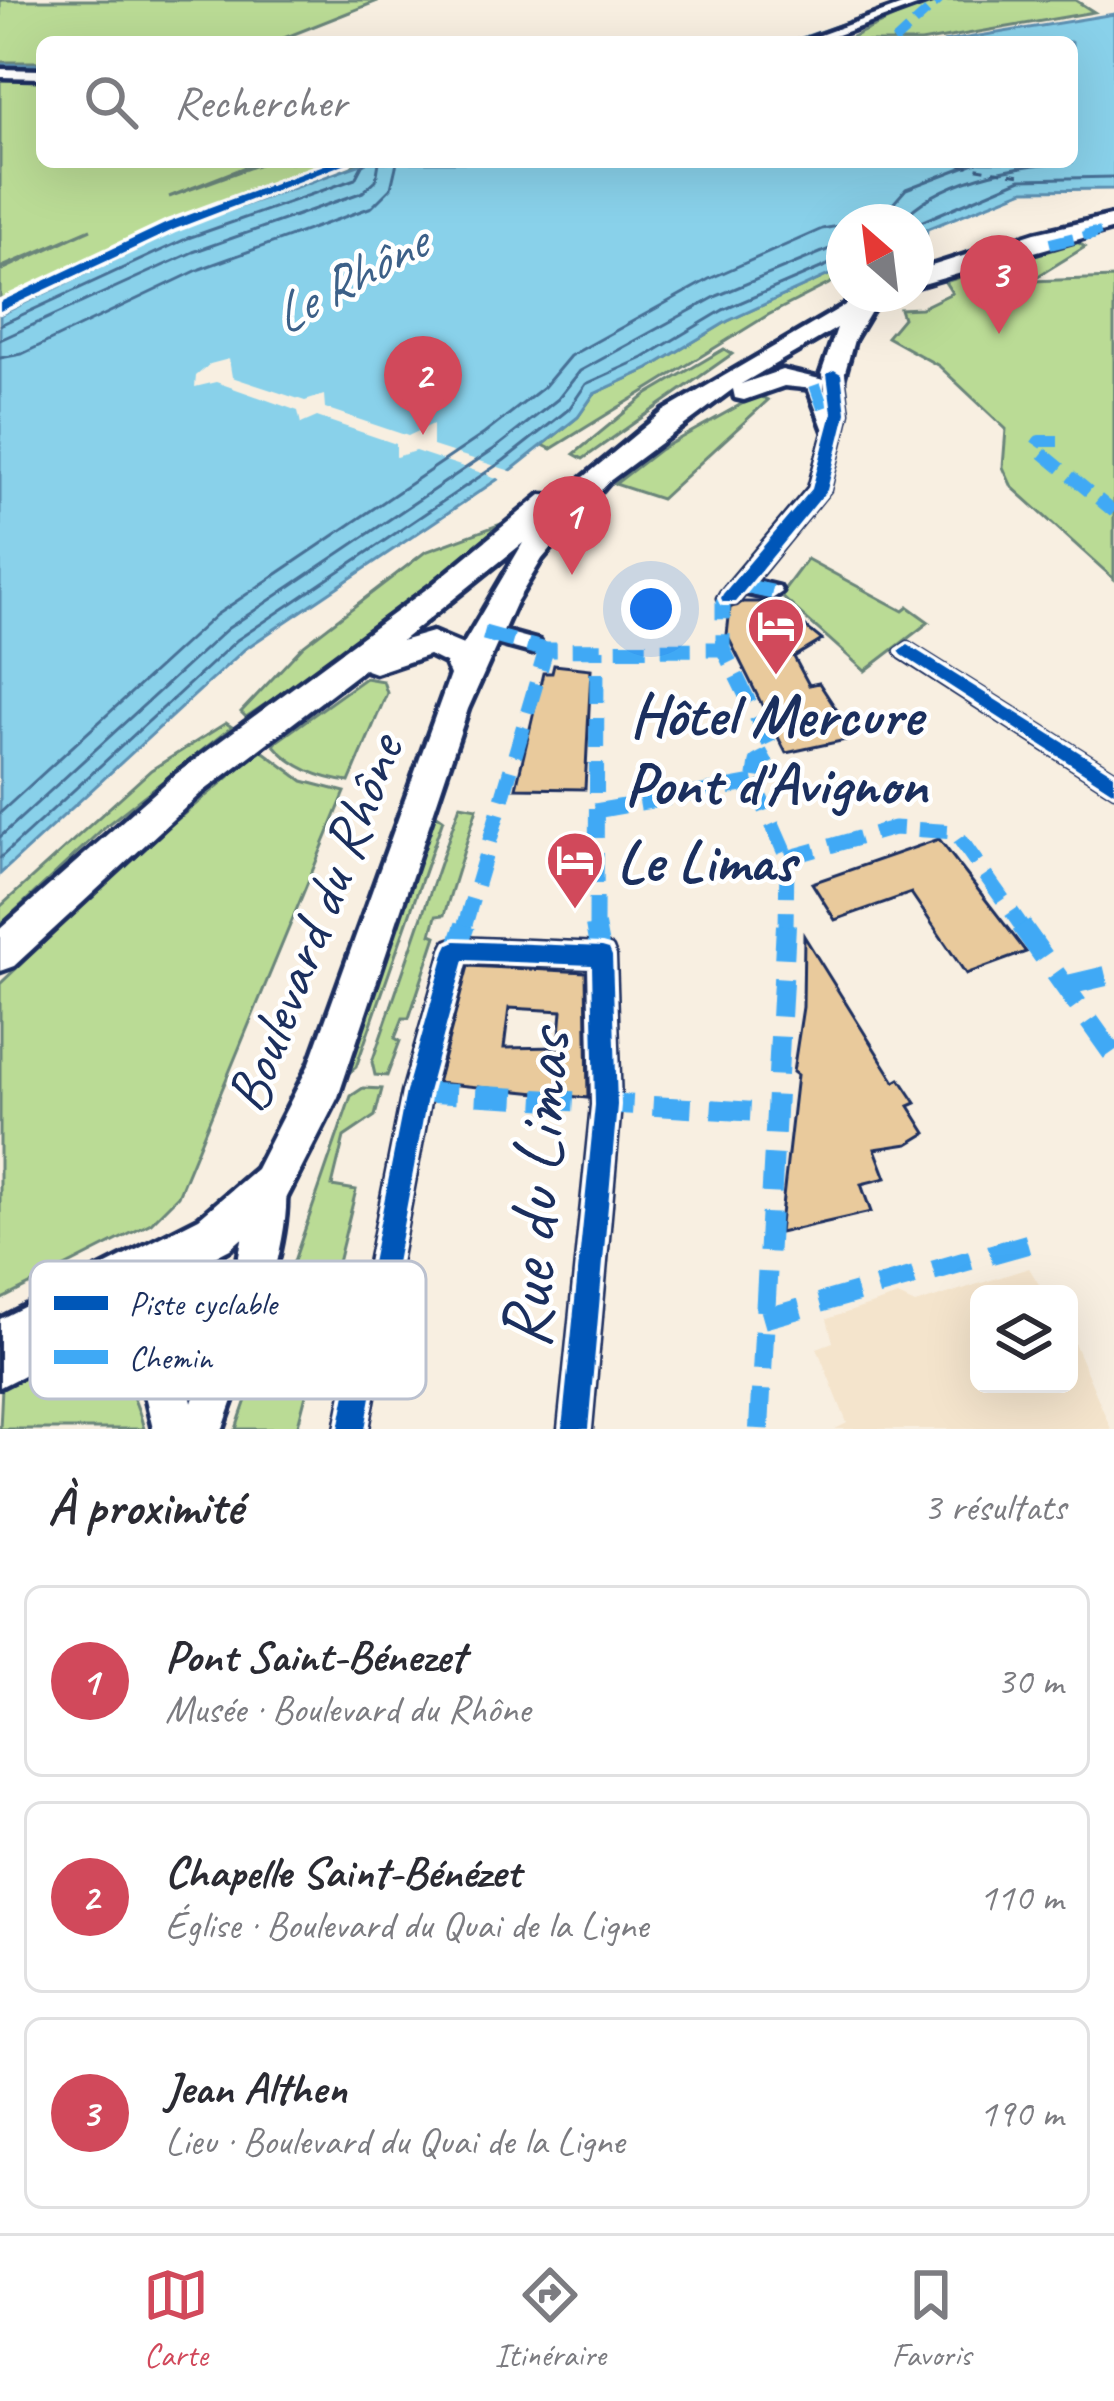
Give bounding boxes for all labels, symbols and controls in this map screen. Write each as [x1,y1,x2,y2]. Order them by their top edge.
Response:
search box [36,36,1078,168]
icon: search [78,69,144,135]
text: Rechercher [174,74,347,131]
north arrow [826,204,934,312]
water label: Le Rhône [259,205,445,349]
pin: 3 [960,235,1038,334]
pin: 2 [384,336,462,435]
pin: 1 [533,476,611,575]
your location [621,579,681,639]
hotel icon: Hôtel Mercure Pont d'Avignon [745,595,807,677]
place label: Hôtel Mercure Pont d'Avignon [625,677,930,822]
street label: Boulevard du Rhône [207,720,422,1123]
place label: Le Limas [617,823,801,899]
hotel icon: Le Limas [544,829,606,911]
street label: Rue du Limas [479,1022,592,1351]
legend [30,1261,426,1399]
text: Piste cyclable [129,1283,279,1325]
map controls [970,1285,1078,1393]
button: layers [970,1285,1078,1393]
text: Chemin [129,1337,214,1379]
text: À proximité [48,1475,242,1539]
text: 3 résultats [923,1483,1066,1532]
text: Pont Saint-Bénezet [165,1628,465,1685]
text: 1 [81,1657,99,1706]
text: 30 m [997,1657,1063,1706]
text: Musée · Boulevard du Rhône [165,1685,530,1734]
text: Chapelle Saint-Bénézet [165,1844,520,1901]
text: 2 [81,1873,99,1922]
text: 110 m [979,1873,1063,1922]
text: Église · Boulevard du Quai de la Ligne [165,1901,648,1950]
text: Jean Althen [165,2060,347,2117]
text: 3 [81,2089,99,2138]
text: 190 m [979,2089,1063,2138]
text: Lieu · Boulevard du Quai de la Ligne [165,2117,625,2166]
tab: Carte [143,2262,209,2376]
tab: Itinéraire [495,2262,606,2376]
tab: Favoris [892,2262,971,2376]

